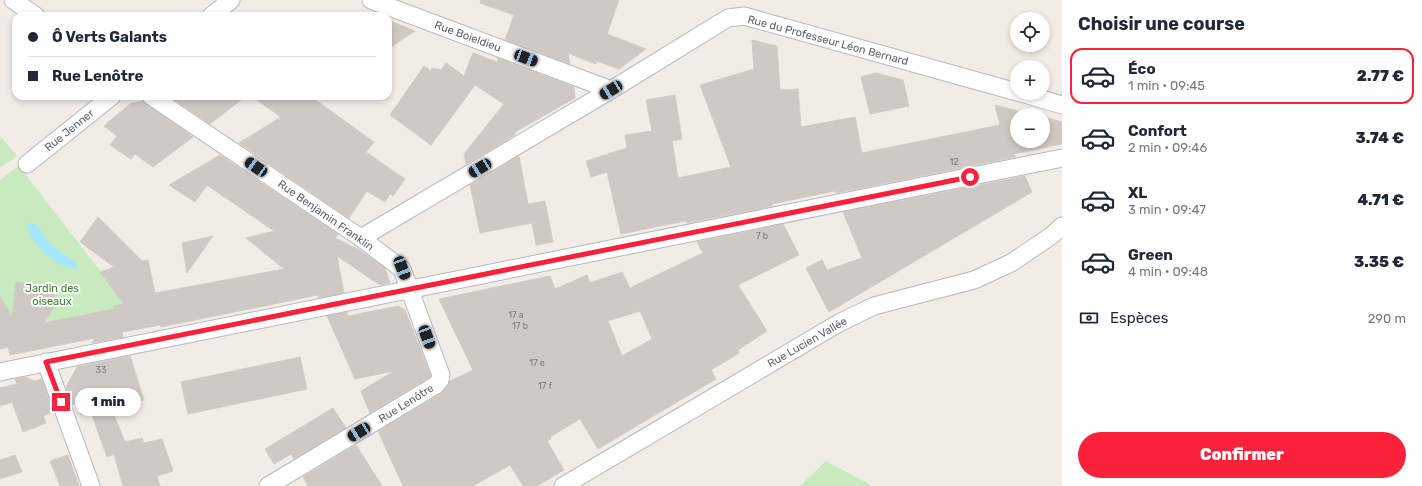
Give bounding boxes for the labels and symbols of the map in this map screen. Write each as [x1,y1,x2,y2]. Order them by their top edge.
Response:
street label: Rue du Professeur Léon Bernard [746,13,910,68]
street label: Rue Boieldieu [433,18,503,55]
car [513,48,539,68]
car [598,79,624,101]
street label: Rue Jenner [42,106,97,154]
car [243,155,269,179]
car [467,157,493,179]
house number: 12 [949,157,959,167]
route start [961,168,979,186]
street label: Rue Benjamin Franklin [275,177,376,254]
house number: 7 b [756,231,768,241]
car [392,255,412,281]
park label: Jardin des oiseaux [25,282,79,308]
house number: 17 a [508,310,524,320]
street label: Rue Lucien Vallée [765,314,849,370]
house number: 17 b [512,321,528,331]
car [417,324,437,350]
house number: 17 e [529,358,545,368]
house number: 33 [96,365,106,375]
street label: Rue Lenôtre [376,381,436,425]
house number: 17 f [538,381,553,391]
callout: 1 min [75,388,141,416]
route end [52,393,70,411]
car [346,421,372,443]

